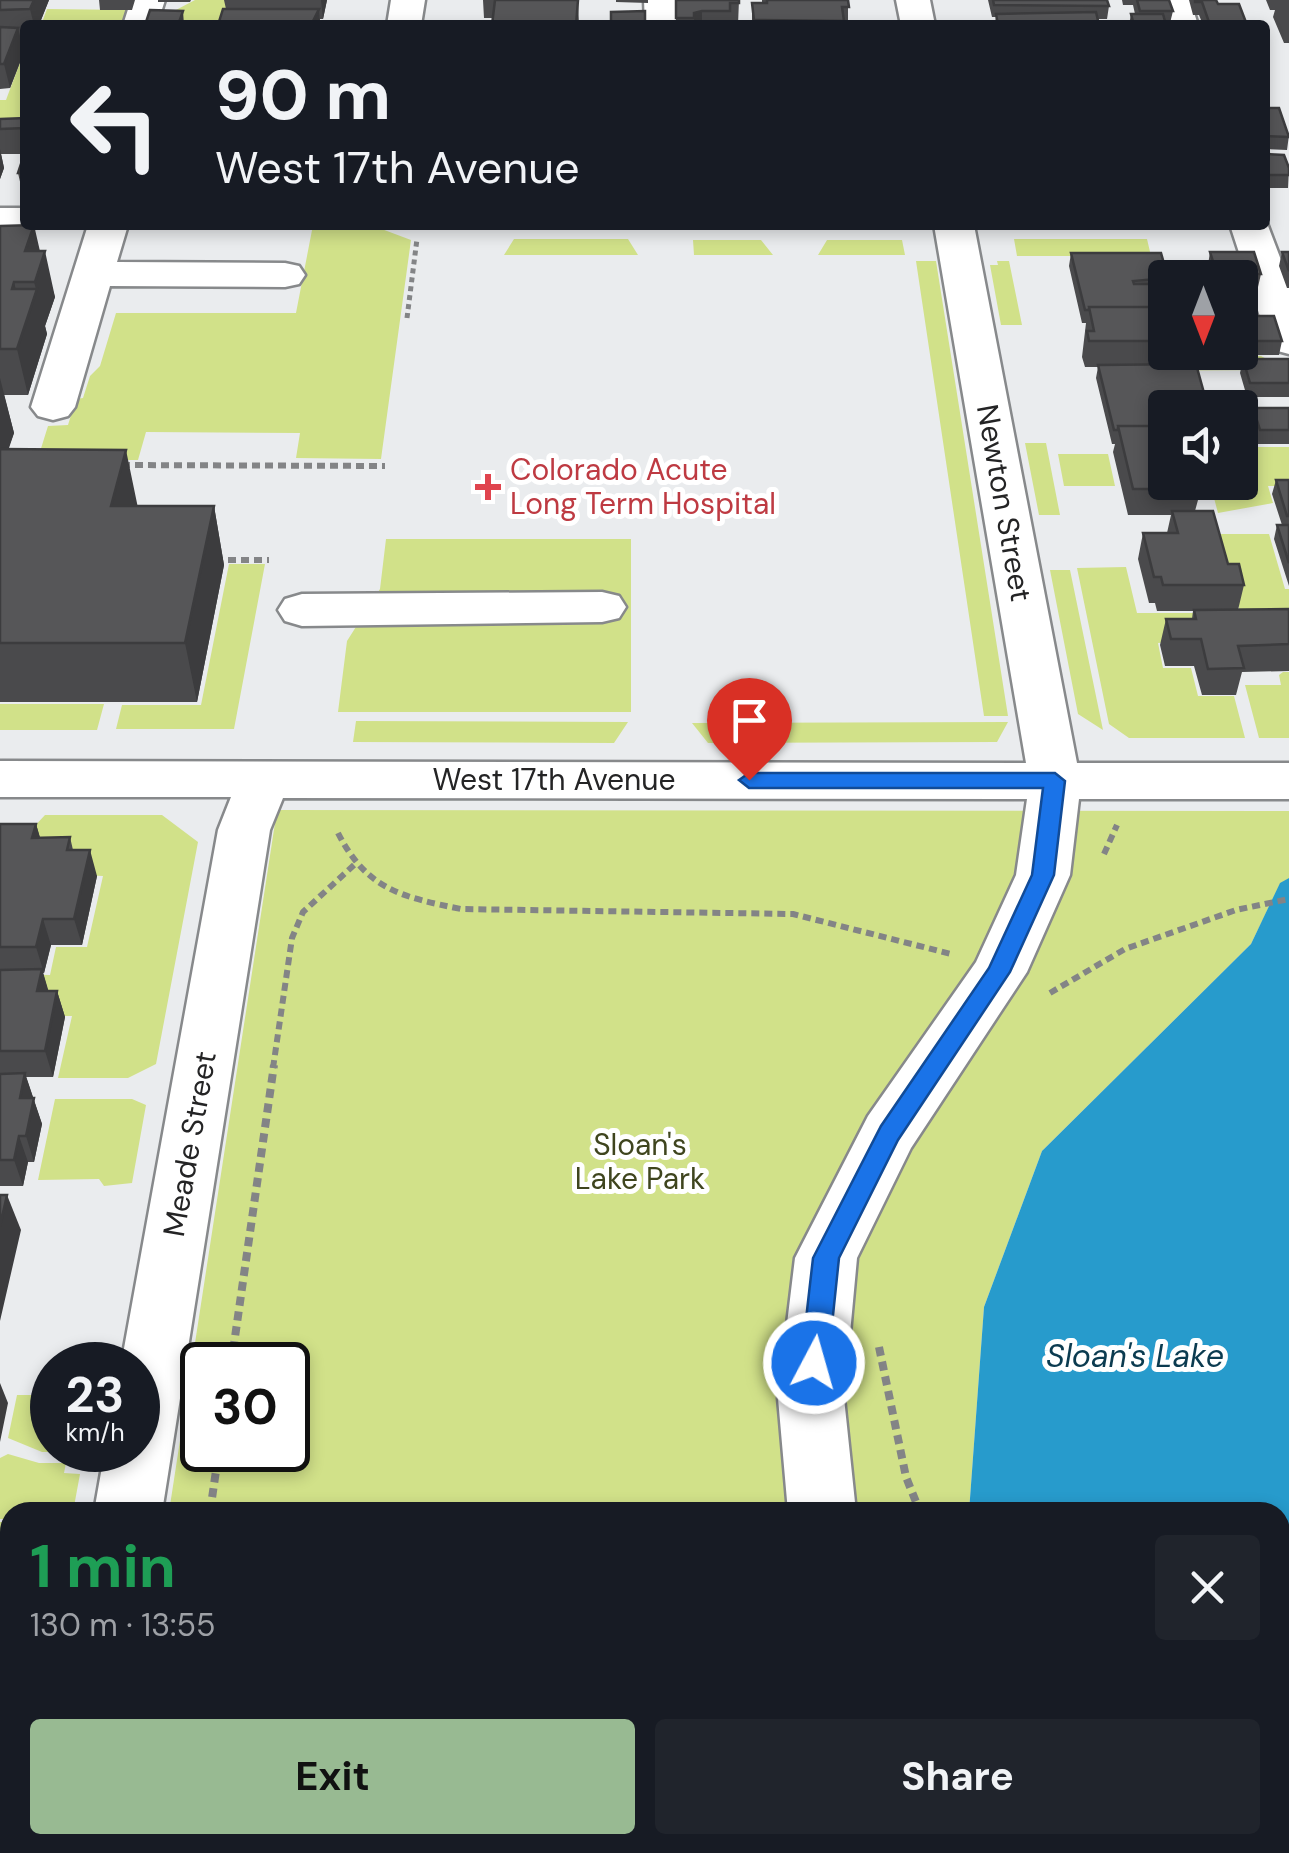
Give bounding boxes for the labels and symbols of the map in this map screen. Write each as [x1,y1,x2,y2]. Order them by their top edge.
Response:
north arrow [1148,260,1258,370]
street label: Newton Street [968,401,1041,604]
place label: Colorado Acute Long Term Hospital [510,450,776,523]
marker: Colorado Acute Long Term Hospital [475,474,501,500]
pin [707,678,792,781]
street label: West 17th Avenue [433,760,676,799]
street label: Meade Street [154,1048,225,1240]
park label: Sloan's Lake Park [575,1125,705,1198]
position arrow [762,1311,866,1415]
water label: Sloan's Lake [1046,1335,1224,1377]
speed limit sign: 30 [180,1342,310,1472]

